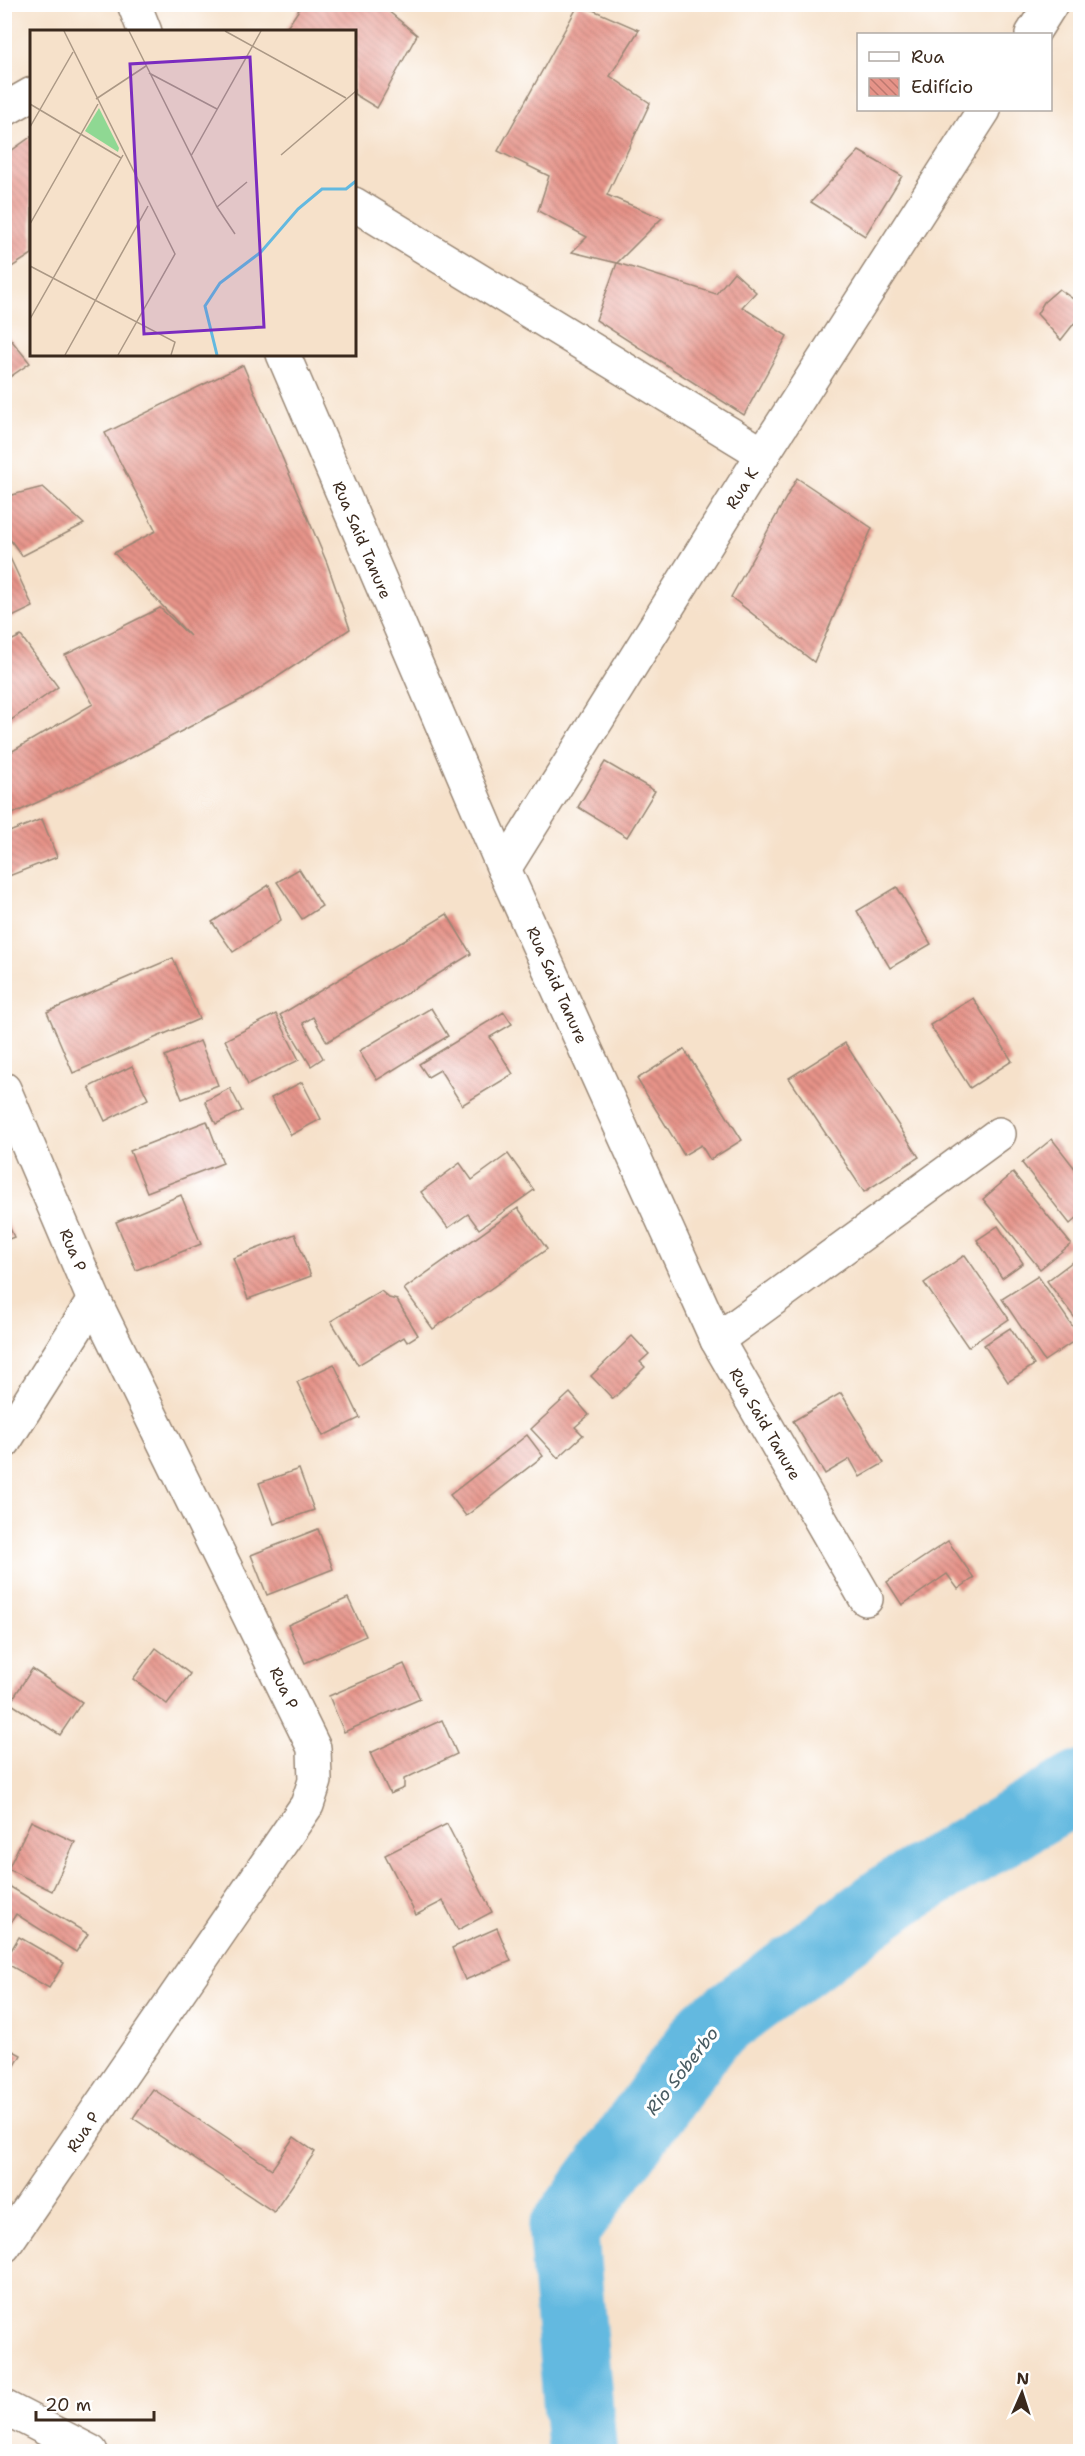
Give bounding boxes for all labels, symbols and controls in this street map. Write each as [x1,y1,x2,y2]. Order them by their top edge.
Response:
inset map [30,30,356,356]
legend [857,33,1052,111]
text: Rua [911,45,944,69]
text: Edifício [911,75,973,99]
street label: Rua K [721,463,763,513]
street label: Rua Said Tanure [328,478,396,602]
street label: Rua Said Tanure [522,923,592,1047]
street label: Rua P [55,1225,91,1275]
street label: Rua Said Tanure [724,1364,806,1484]
street label: Rua P [265,1663,303,1713]
water label: Rio Soberbo [640,2022,724,2120]
street label: Rua P [62,2108,104,2156]
north arrow [992,2363,1052,2423]
text: N [1016,2368,1030,2389]
scale bar [36,2384,154,2422]
text: 20 m [45,2393,91,2417]

